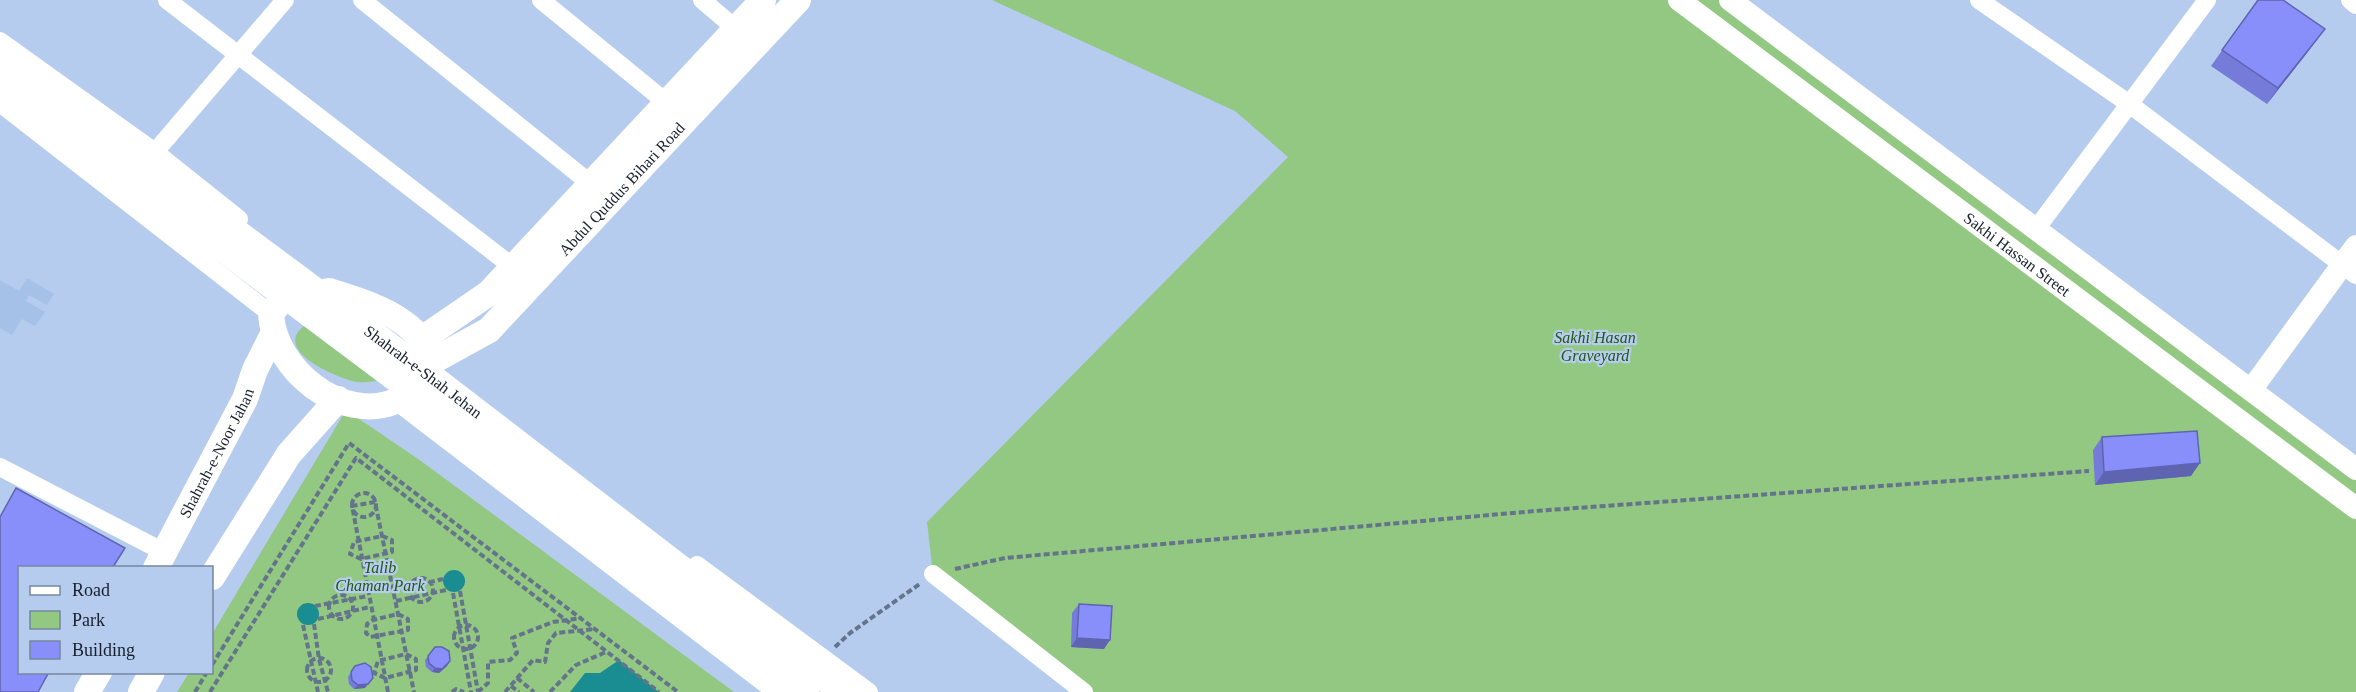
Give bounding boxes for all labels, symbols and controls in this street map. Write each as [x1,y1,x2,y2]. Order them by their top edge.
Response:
street label: Abdul Quddus Bihari Road [556,119,688,259]
street label: Sakhi Hassan Street [1961,209,2074,300]
street label: Shahrah-e-Shah Jehan [361,322,485,421]
park label: Sakhi Hasan Graveyard [1554,329,1636,365]
street label: Shahrah-e-Noor Jahan [176,386,257,521]
park label: Talib Chaman Park [335,559,426,594]
legend [18,566,213,674]
text: Road [72,580,110,600]
text: Park [72,610,105,630]
text: Building [72,640,135,660]

